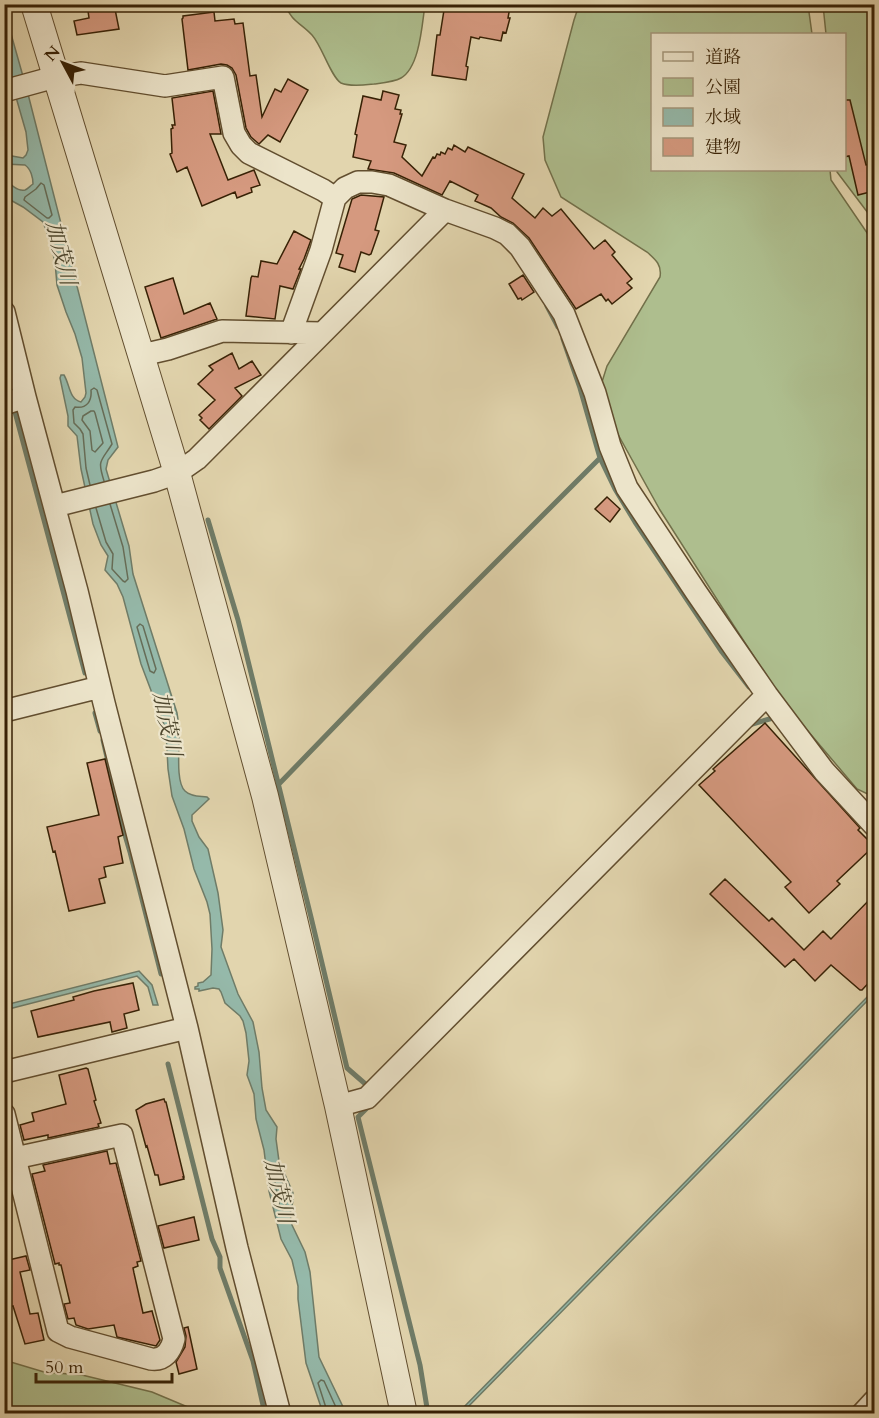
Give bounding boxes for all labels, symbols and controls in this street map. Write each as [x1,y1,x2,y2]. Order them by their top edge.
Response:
north arrow [33,33,93,93]
legend [651,33,846,171]
text: N [40,41,65,66]
text: 道路 [705,45,741,70]
text: 公園 [705,75,741,100]
text: 水域 [705,105,741,130]
text: 建物 [705,135,741,160]
water label: 加茂川 [38,217,84,291]
water label: 加茂川 [145,689,189,761]
water label: 加茂川 [257,1155,301,1228]
scale bar [36,1346,172,1384]
text: 50 m [45,1355,84,1380]

